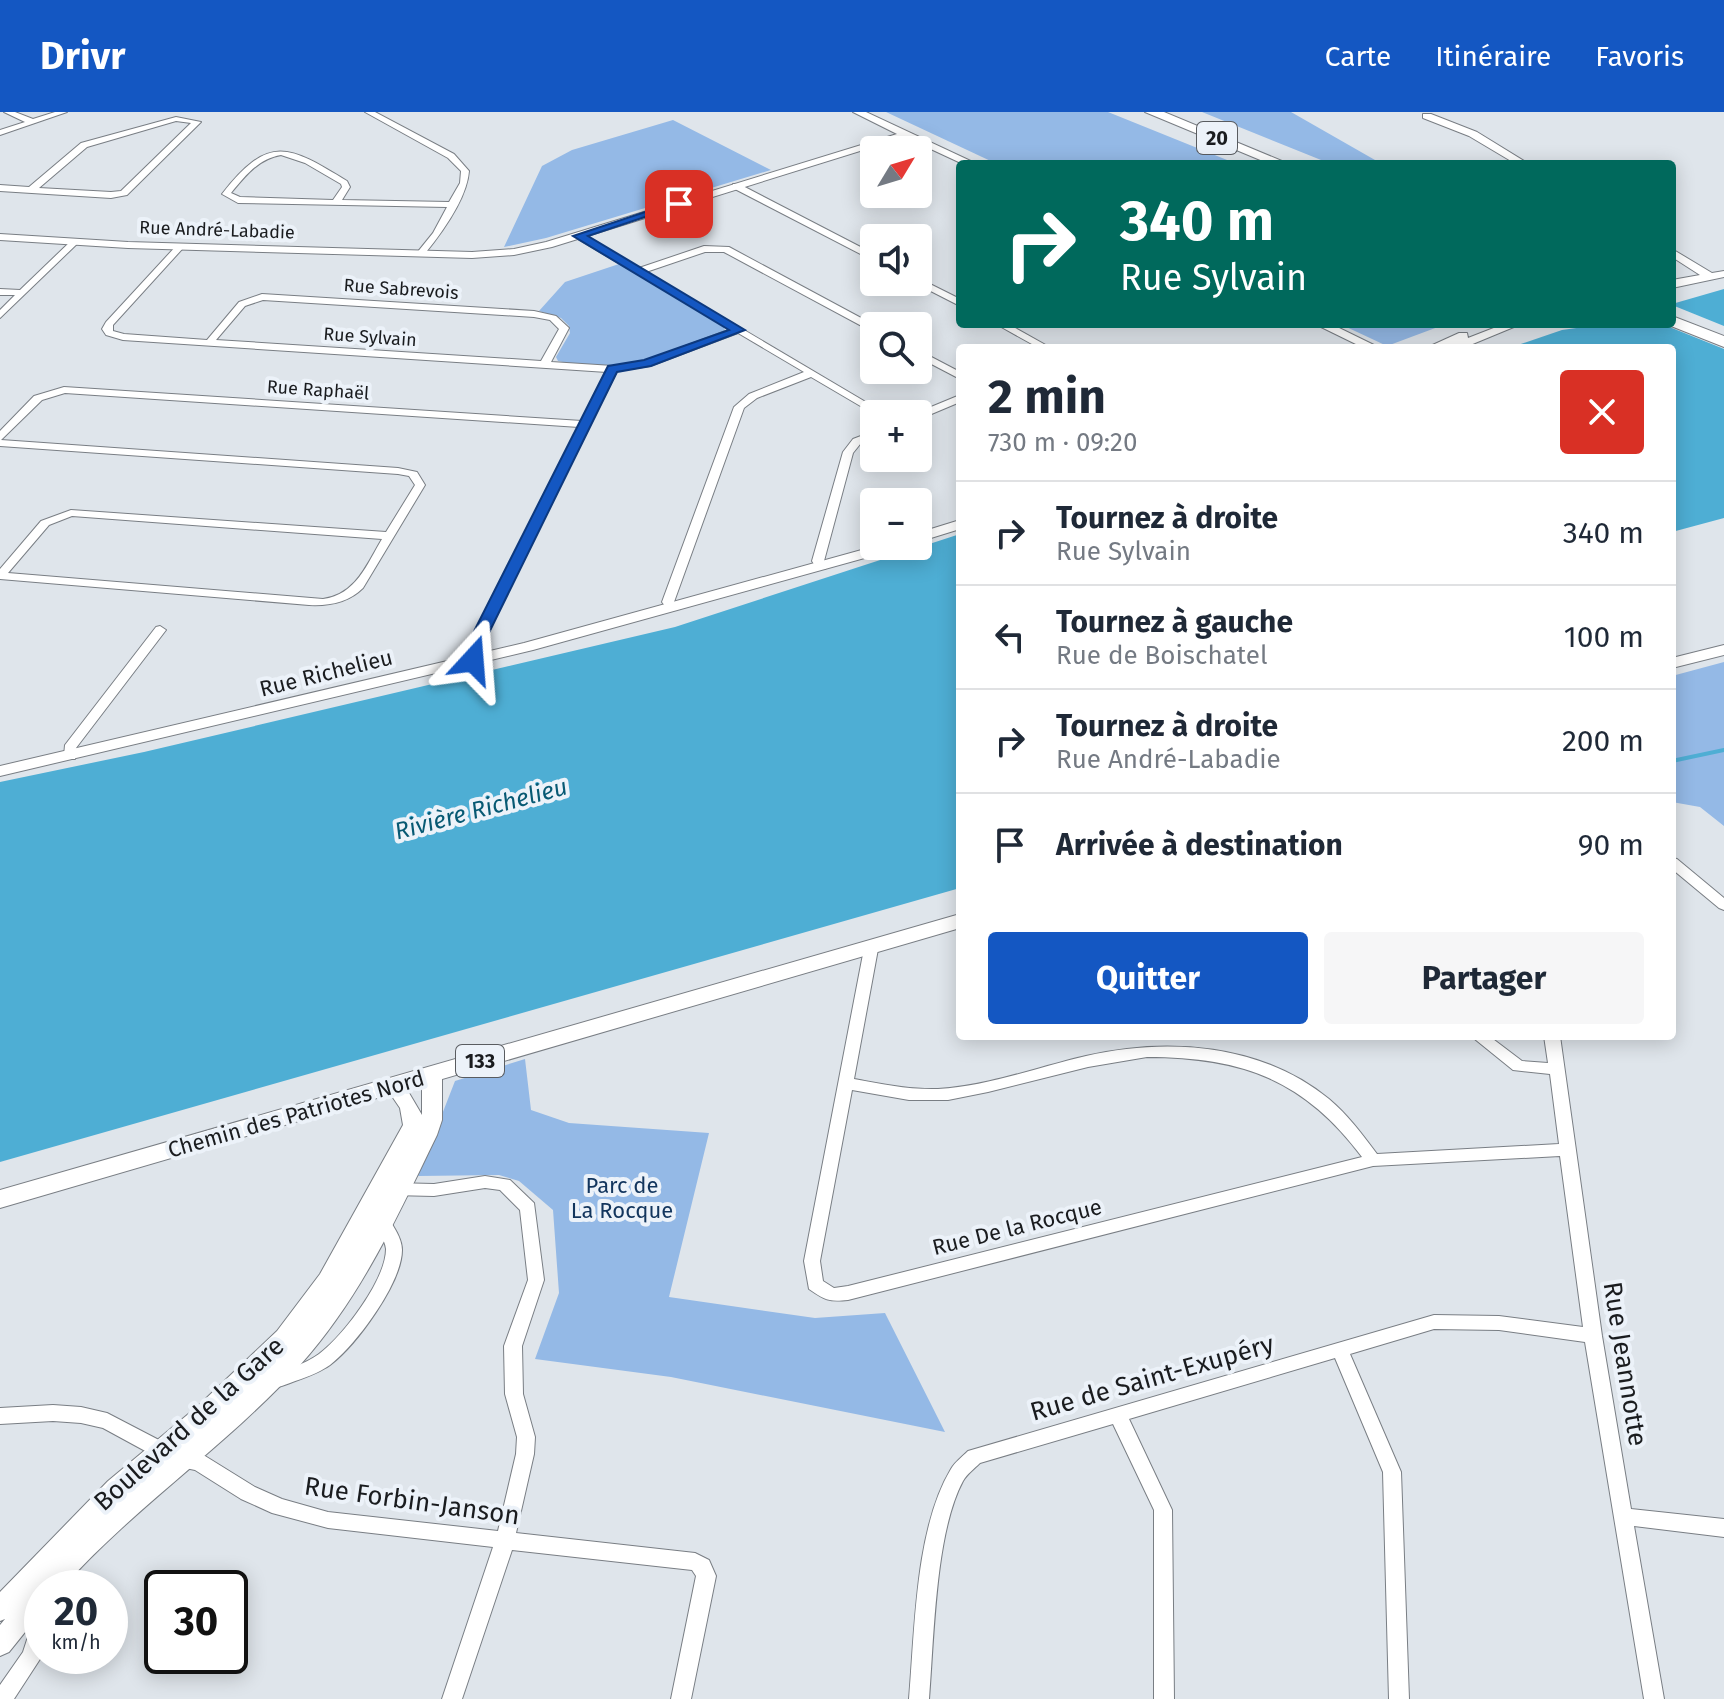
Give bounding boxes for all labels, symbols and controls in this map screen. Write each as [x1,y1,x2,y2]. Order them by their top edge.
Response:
text: Drivr [40,33,125,79]
text: Carte [1325,40,1391,73]
text: Itinéraire [1435,40,1551,73]
text: Favoris [1595,40,1684,73]
road number: 20 [1197,122,1237,154]
north arrow [860,136,932,208]
map controls [860,136,932,560]
pin [645,170,713,238]
icon: arrive [657,182,701,226]
text: 340 m [1120,188,1274,255]
icon: right [988,192,1092,296]
street label: Rue André-Labadie [139,216,295,244]
button: sound [860,224,932,296]
text: Rue Sylvain [1120,256,1307,300]
street label: Rue Sabrevois [343,274,459,304]
button: search [860,312,932,384]
street label: Rue Sylvain [323,323,417,351]
text: 2 min [988,368,1106,426]
button: close [1560,370,1644,454]
street label: Rue Raphaël [266,375,370,405]
button: + [860,400,932,472]
text: 730 m · 09:20 [988,427,1137,458]
button: − [860,488,932,560]
text: Tournez à droite [1056,500,1278,536]
icon: right [988,511,1032,555]
text: 340 m [1563,515,1644,551]
text: Rue Sylvain [1056,536,1191,567]
text: Tournez à gauche [1056,604,1293,640]
icon: left [988,615,1032,659]
position arrow [431,618,515,702]
text: 100 m [1564,619,1644,655]
text: Rue de Boischatel [1056,640,1268,671]
street label: Rue Richelieu [257,643,395,703]
text: Tournez à droite [1056,708,1278,744]
icon: right [988,719,1032,763]
text: 200 m [1562,723,1644,759]
text: Rue André-Labadie [1056,744,1281,775]
water label: Rivière Richelieu [392,773,570,845]
icon: arrive [988,823,1032,867]
text: Arrivée à destination [1056,827,1343,863]
text: 90 m [1578,827,1644,863]
button: Quitter [988,932,1308,1024]
button: Partager [1324,932,1644,1024]
road number: 133 [456,1045,504,1077]
street label: Chemin des Patriotes Nord [165,1064,427,1164]
park label: Parc de La Rocque [571,1172,673,1224]
street label: Rue De la Rocque [929,1193,1105,1261]
street label: Rue Jeannotte [1597,1280,1653,1448]
street label: Rue de Saint-Exupéry [1027,1328,1278,1428]
street label: Boulevard de la Gare [88,1331,290,1517]
street label: Rue Forbin-Janson [302,1471,522,1531]
speed limit sign: 30 [144,1570,248,1674]
text: 20 [54,1588,98,1636]
text: km/h [51,1630,101,1654]

